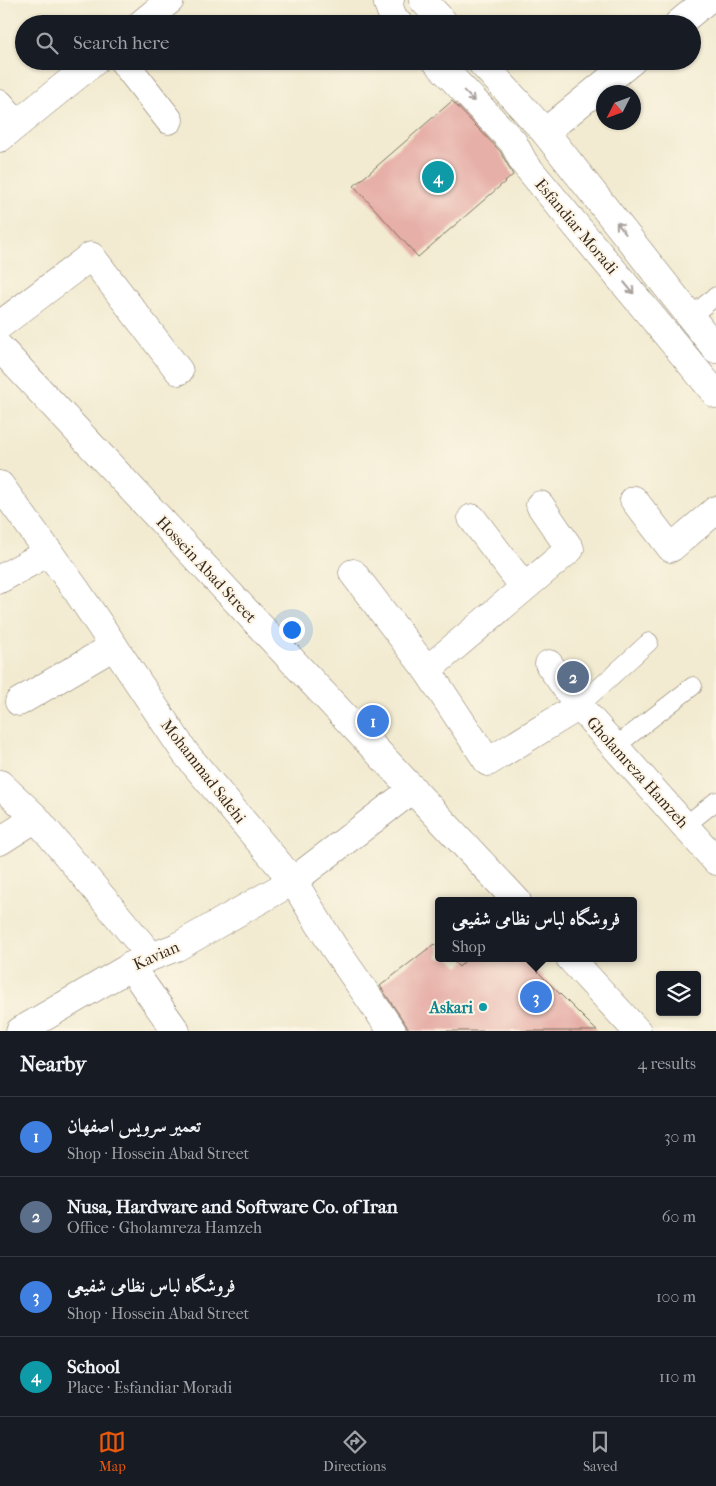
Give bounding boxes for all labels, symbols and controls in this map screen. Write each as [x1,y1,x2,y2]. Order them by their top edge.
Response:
search box [15,15,701,70]
icon: search [33,29,61,57]
text: Search here [73,32,169,54]
north arrow [596,85,641,130]
one-way arrow [463,90,475,103]
pin: 4 [422,158,454,196]
street label: Esfandiar Moradi [531,175,622,278]
one-way arrow [616,221,626,235]
one-way arrow [623,282,634,295]
street label: Hossein Abad Street [153,512,261,627]
your location [279,617,305,643]
pin: 2 [557,658,589,696]
pin: 1 [357,702,389,740]
street label: Gholamreza Hamzeh [583,713,693,832]
street label: Mohammad Salehi [157,716,250,827]
popup [435,897,637,962]
text: فروشگاه لباس نظامی شفیعی [452,908,620,930]
street label: Kavian [130,937,183,974]
text: Shop [452,937,486,956]
map controls [656,971,701,1016]
button: layers [656,971,701,1016]
pin: 3 [520,978,552,1016]
place label: Askari [429,998,473,1017]
marker: Askari [477,1001,489,1013]
text: Nearby [20,1052,86,1076]
text: 4 results [638,1054,696,1073]
text: تعمیر سرویس اصفهان [67,1115,201,1137]
text: 1 [33,1127,39,1146]
text: 30 m [664,1127,696,1146]
text: Shop · Hossein Abad Street [67,1144,249,1163]
text: Nusa, Hardware and Software Co. of Iran [67,1196,398,1218]
text: 2 [32,1207,40,1226]
text: 60 m [662,1207,696,1226]
text: Office · Gholamreza Hamzeh [67,1218,262,1237]
text: فروشگاه لباس نظامی شفیعی [67,1275,236,1297]
text: 3 [33,1287,39,1306]
text: 100 m [656,1287,696,1306]
text: Shop · Hossein Abad Street [67,1304,249,1323]
text: School [67,1356,120,1378]
text: 4 [31,1367,41,1386]
text: 110 m [659,1367,696,1386]
text: Place · Esfandiar Moradi [67,1378,232,1397]
tab: Map [98,1428,126,1475]
tab: Directions [323,1428,386,1475]
tab: Saved [583,1428,618,1475]

